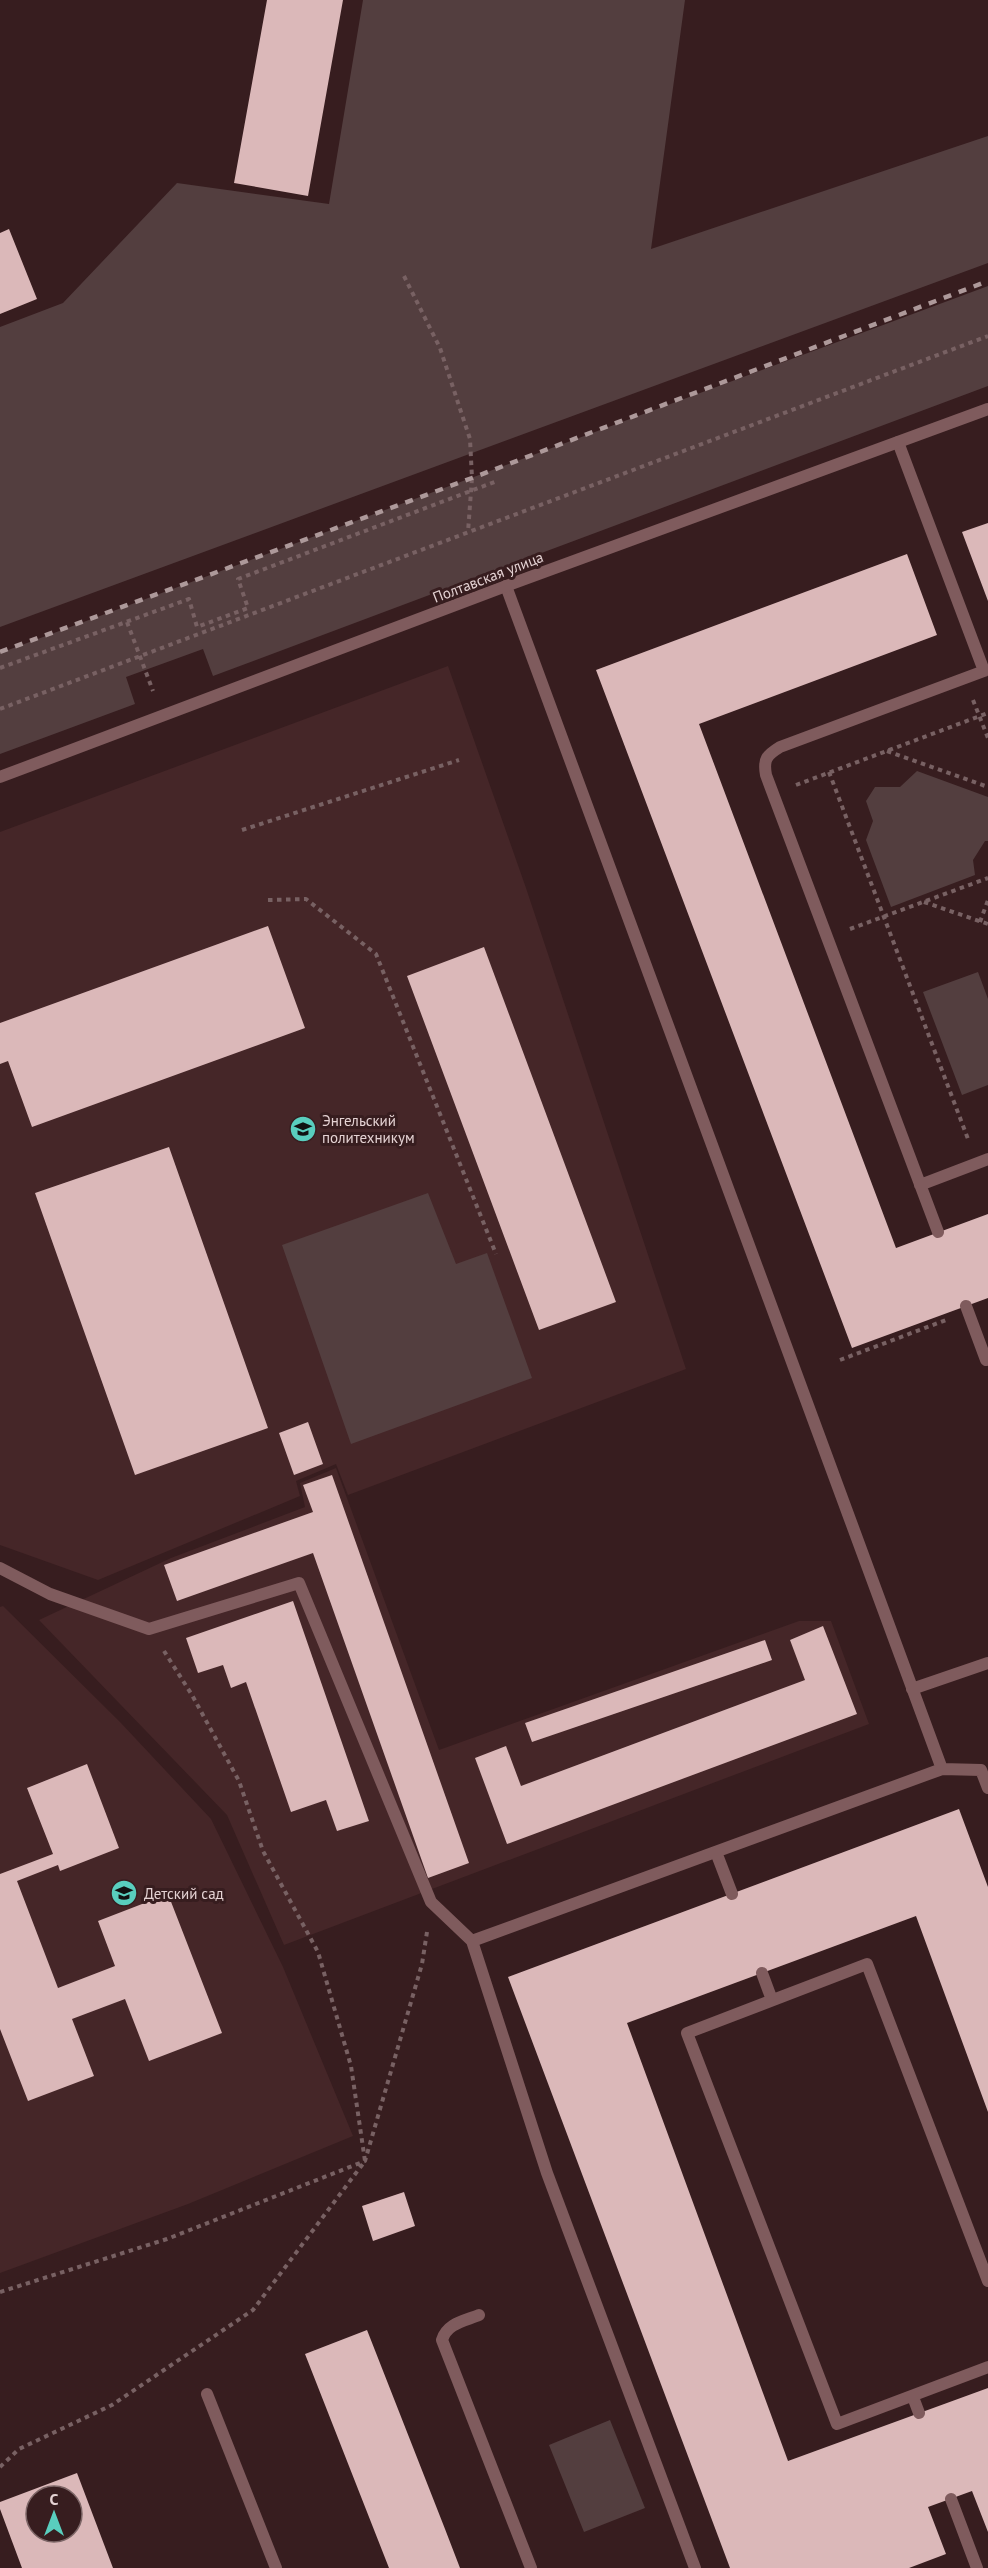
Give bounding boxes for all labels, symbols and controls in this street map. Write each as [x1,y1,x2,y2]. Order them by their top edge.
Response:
street label: Полтавская улица [430,547,546,607]
place label: Энгельский политехникум [322,1111,415,1147]
school or university icon: Энгельский политехникум [288,1114,318,1144]
school or university icon: Детский сад [109,1878,139,1908]
place label: Детский сад [144,1884,224,1903]
north arrow [24,2484,84,2544]
text: С [50,2489,59,2509]

